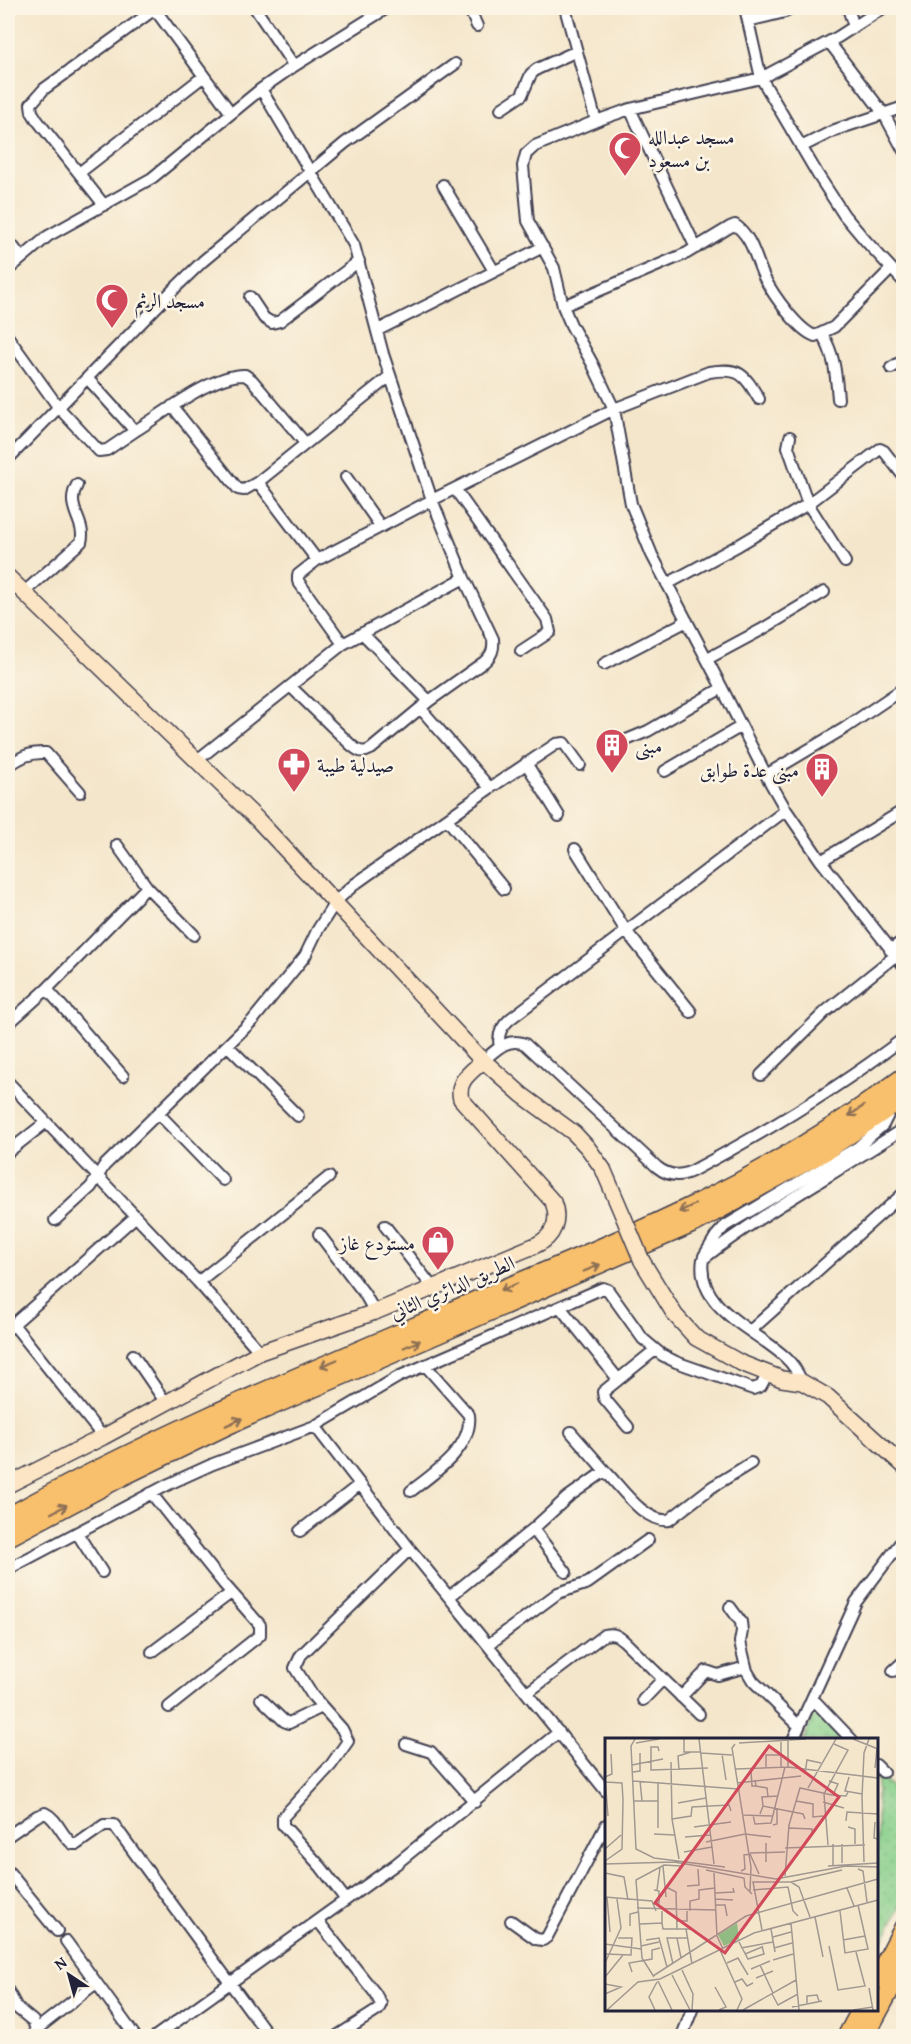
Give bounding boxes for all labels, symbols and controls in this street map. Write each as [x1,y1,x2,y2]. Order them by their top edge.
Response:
place label: مسجد عبدالله بن مسعود [648,122,735,174]
mosque icon: مسجد عبدالله بن مسعود [607,130,643,177]
mosque icon: مسجد الرثم [94,282,130,329]
place label: مسجد الرثم [135,286,205,319]
building icon: مبنى [594,727,630,774]
place label: مبنى [635,731,662,761]
pharmacy icon: صيدلية طيبة [276,746,312,793]
place label: صيدلية طيبة [317,750,394,779]
building icon: مبنى عدة طوابق [804,751,840,798]
place label: مبنى عدة طوابق [700,755,799,785]
one-way arrow [848,1105,864,1117]
one-way arrow [679,1203,697,1215]
shop icon: مستودع غاز [420,1224,456,1271]
place label: مستودع غاز [338,1228,415,1261]
street label: الطريق الدائري الثاني [385,1248,520,1328]
one-way arrow [582,1262,601,1273]
one-way arrow [500,1282,518,1293]
one-way arrow [403,1338,421,1349]
one-way arrow [321,1358,339,1369]
one-way arrow [224,1416,242,1427]
one-way arrow [50,1503,67,1515]
inset map [605,1738,878,2011]
north arrow [39,1945,99,2005]
text: N [49,1950,72,1976]

